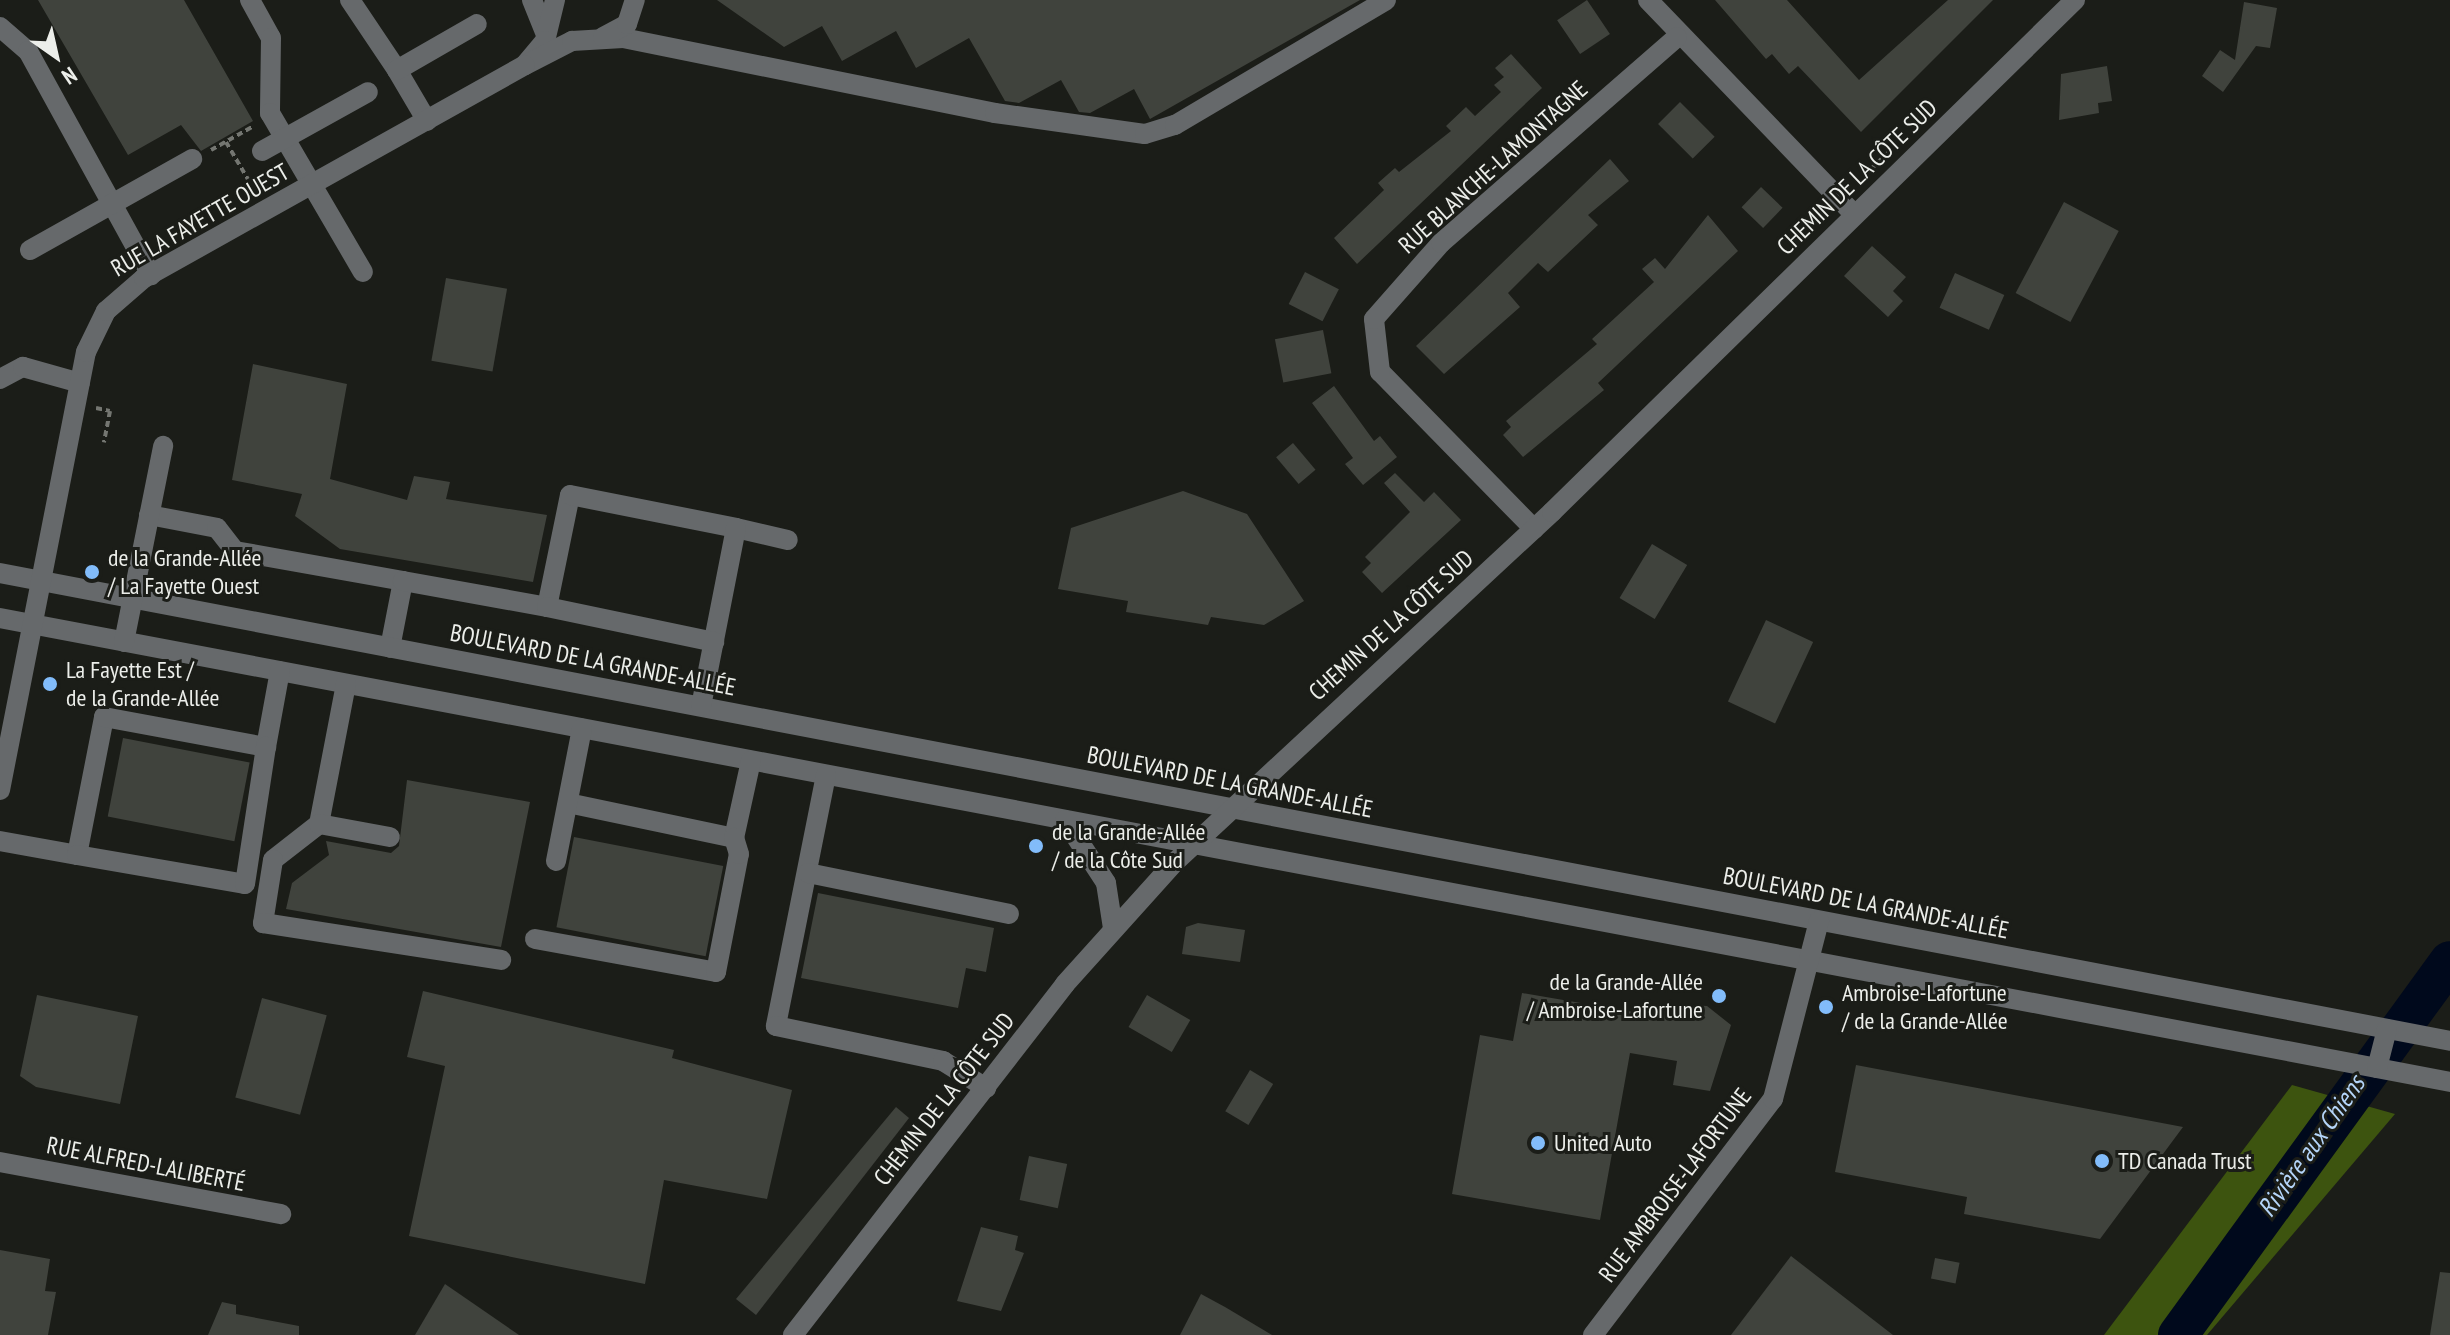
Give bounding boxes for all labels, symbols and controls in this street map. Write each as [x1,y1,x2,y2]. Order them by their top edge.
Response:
north arrow [16,16,96,96]
text: N [57,61,82,91]
street label: RUE BLANCHE-LAMONTAGNE [1393,75,1593,259]
street label: CHEMIN DE LA CÔTE SUD [1771,93,1943,261]
street label: RUE LA FAYETTE OUEST [106,157,294,283]
street label: CHEMIN DE LA CÔTE SUD [1303,543,1479,707]
place label: de la Grande-Allée / La Fayette Ouest [108,544,262,600]
marker: de la Grande-Allée / La Fayette Ouest [83,563,101,581]
street label: BOULEVARD DE LA GRANDE-ALLÉE [447,618,739,702]
place label: La Fayette Est / de la Grande-Allée [66,656,220,712]
marker: La Fayette Est / de la Grande-Allée [41,675,59,693]
street label: BOULEVARD DE LA GRANDE-ALLÉE [1084,740,1376,824]
place label: de la Grande-Allée / de la Côte Sud [1052,818,1206,874]
marker: de la Grande-Allée / de la Côte Sud [1027,837,1045,855]
street label: BOULEVARD DE LA GRANDE-ALLÉE [1720,861,2012,945]
place label: de la Grande-Allée / Ambroise-Lafortune [1526,968,1703,1024]
place label: Ambroise-Lafortune / de la Grande-Allée [1842,979,2008,1035]
marker: de la Grande-Allée / Ambroise-Lafortune [1710,987,1728,1005]
marker: Ambroise-Lafortune / de la Grande-Allée [1817,998,1835,1016]
street label: CHEMIN DE LA CÔTE SUD [867,1007,1021,1191]
water label: Rivière aux Chiens [2251,1069,2371,1223]
street label: RUE AMBROISE-LAFORTUNE [1593,1082,1757,1288]
place label: United Auto [1554,1129,1653,1157]
street label: RUE ALFRED-LALIBERTÉ [44,1131,248,1197]
marker: United Auto [1529,1134,1547,1152]
place label: TD Canada Trust [2118,1147,2252,1175]
marker: TD Canada Trust [2093,1152,2111,1170]

